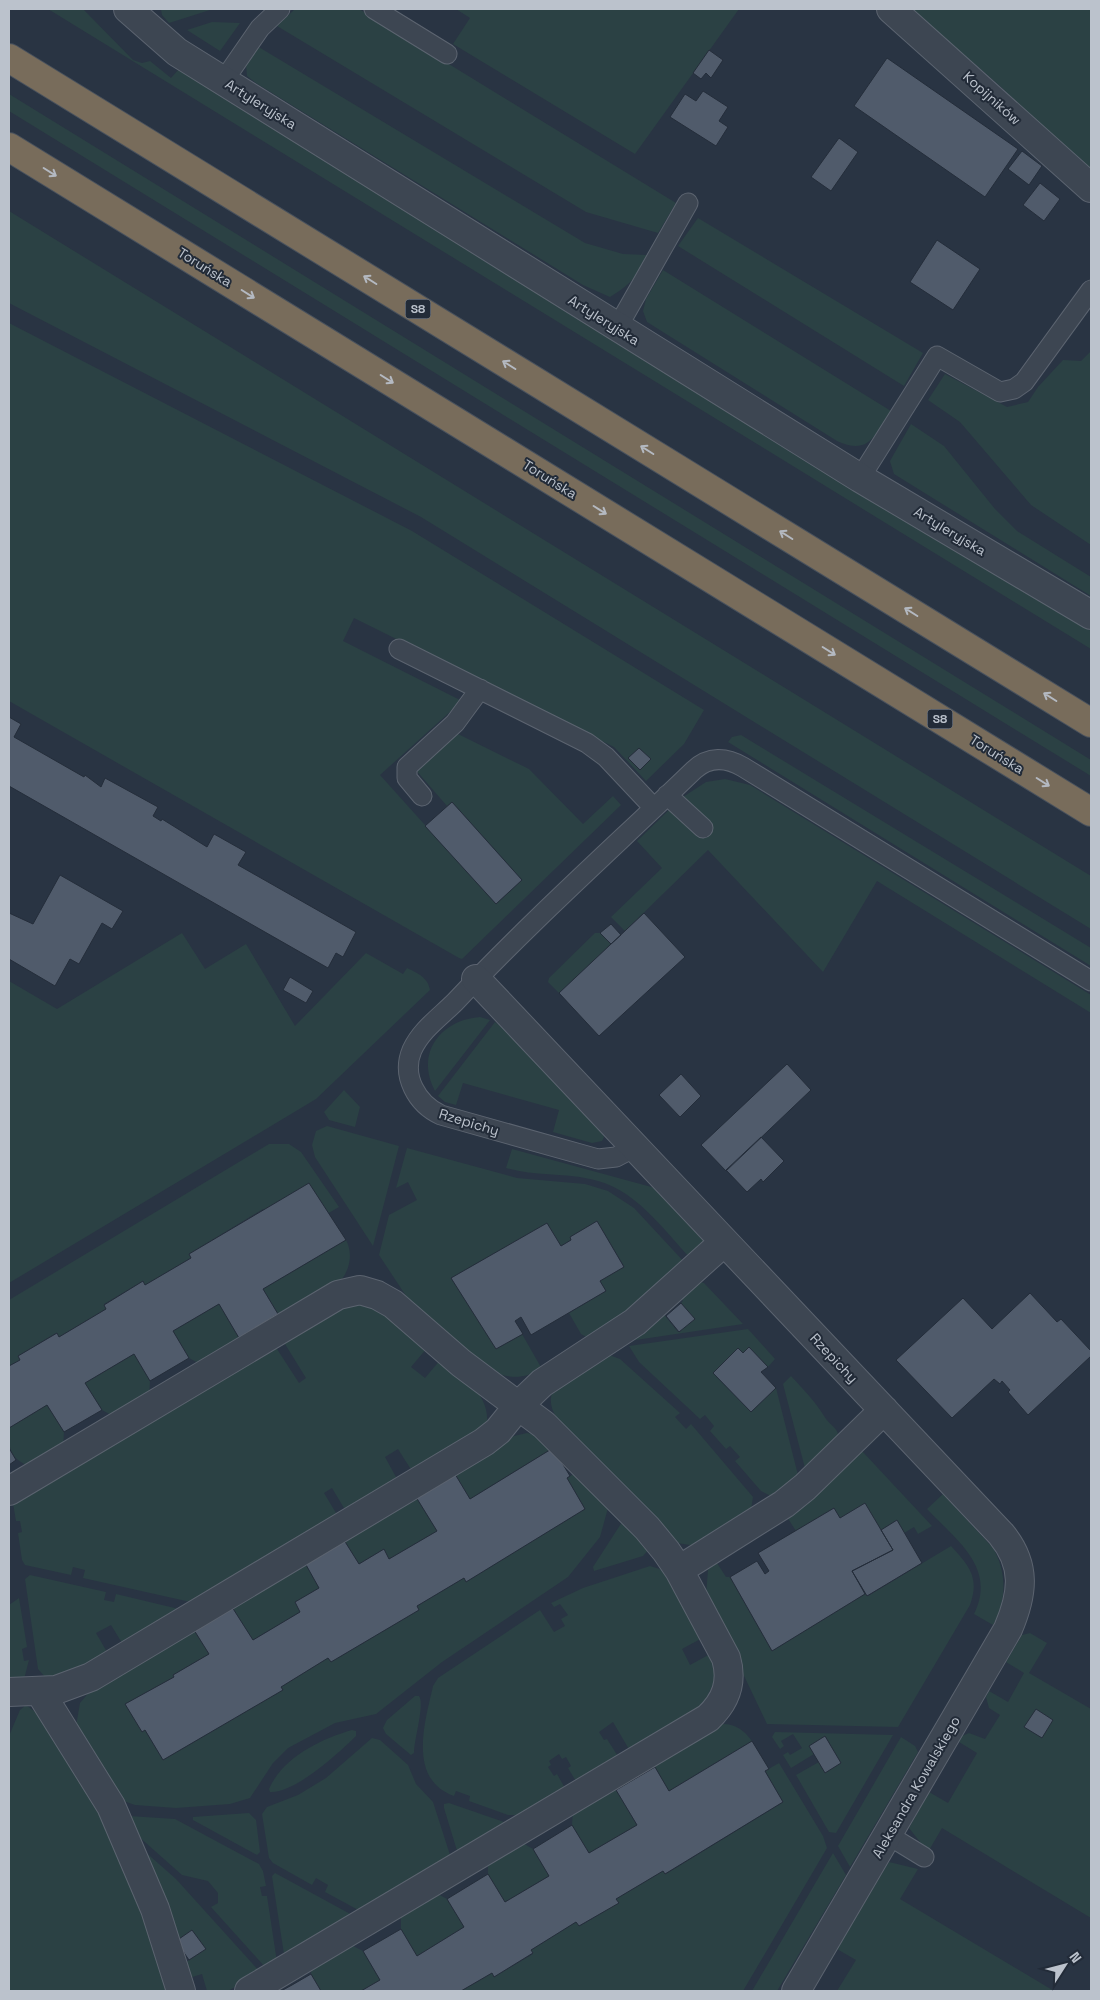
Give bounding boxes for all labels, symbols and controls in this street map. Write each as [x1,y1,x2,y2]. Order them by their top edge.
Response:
street label: Kopijników [959,67,1025,129]
street label: Artyleryjska [222,75,300,133]
one-way arrow [43,168,57,178]
street label: Toruńska [174,243,236,291]
one-way arrow [364,275,378,285]
one-way arrow [241,289,255,299]
street label: Artyleryjska [565,291,643,349]
road number: S8 [406,300,430,318]
one-way arrow [502,360,516,370]
one-way arrow [379,374,393,384]
one-way arrow [641,445,655,455]
street label: Toruńska [519,455,581,503]
street label: Artyleryjska [911,502,989,560]
one-way arrow [592,505,606,515]
one-way arrow [779,530,793,540]
one-way arrow [905,607,919,617]
one-way arrow [822,646,836,656]
one-way arrow [1043,692,1057,702]
road number: S8 [928,710,952,729]
street label: Toruńska [966,730,1028,778]
one-way arrow [1035,777,1049,787]
street label: Rzepichy [437,1104,501,1140]
street label: Rzepichy [806,1329,862,1387]
street label: Aleksandra Kowalskiego [868,1713,964,1861]
north arrow [1040,1940,1090,1990]
text: N [1065,1948,1086,1966]

